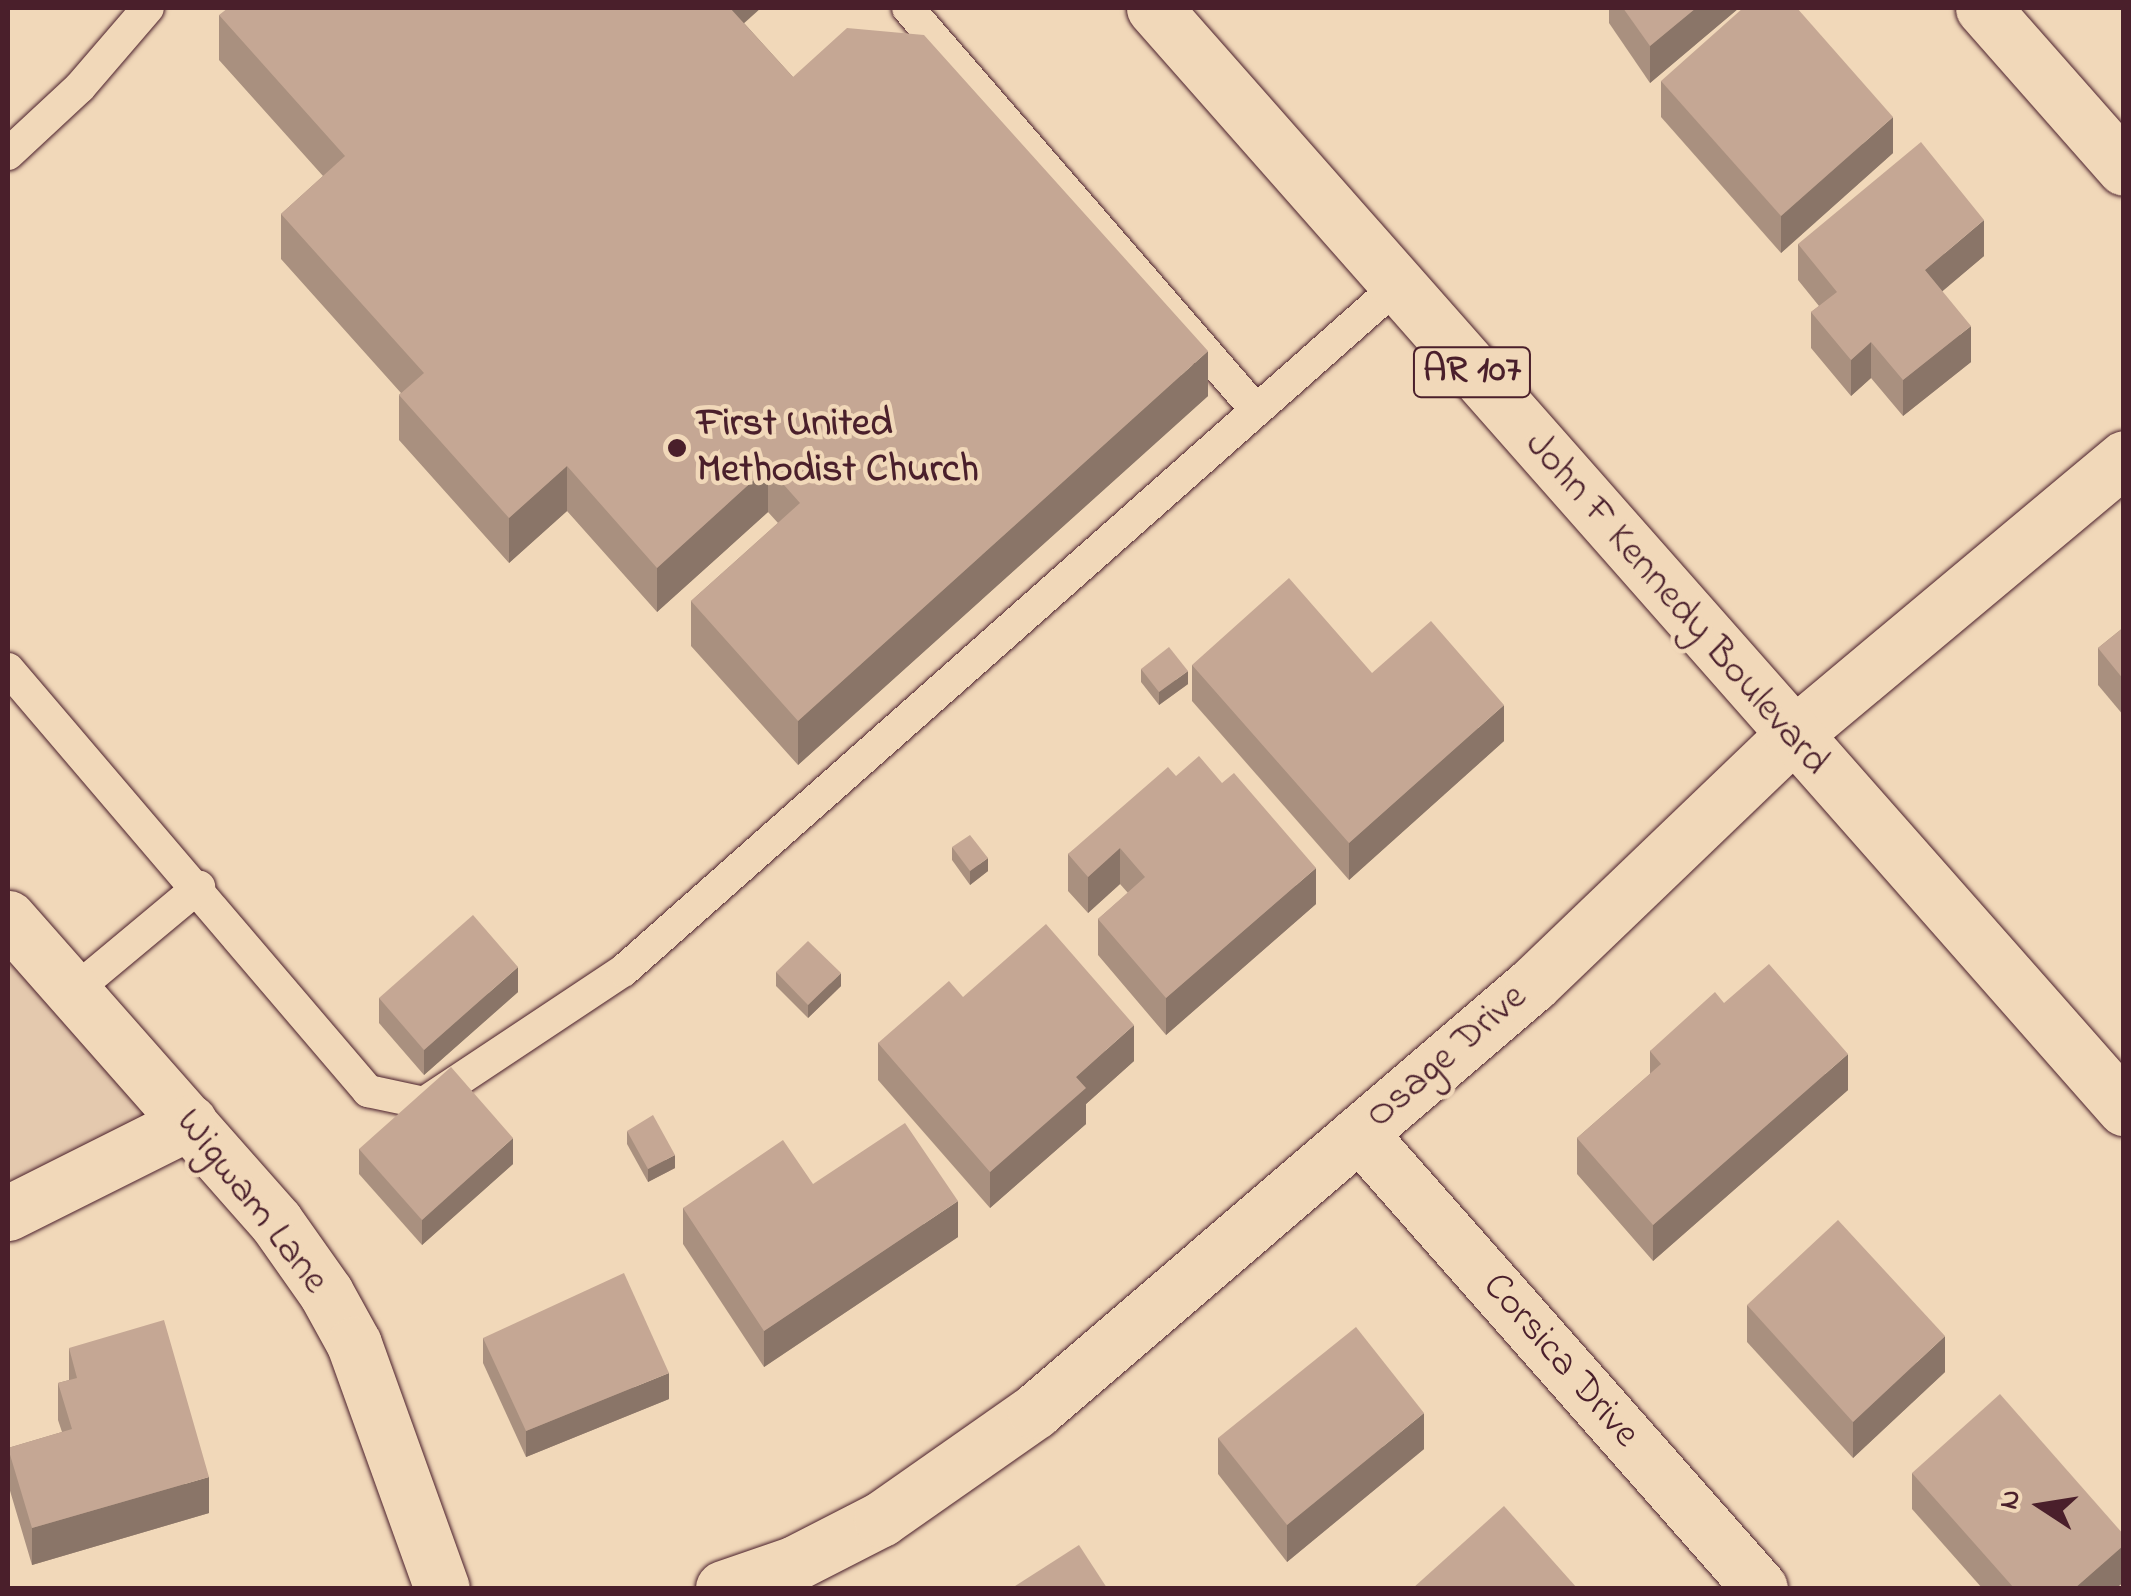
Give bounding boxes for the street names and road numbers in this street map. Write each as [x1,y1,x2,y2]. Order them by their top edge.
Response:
road number: AR 107 [1412,339,1532,405]
street label: John F Kennedy Boulevard [1513,422,1839,786]
street label: Osage Drive [1357,974,1537,1140]
street label: Wigwam Lane [164,1100,338,1304]
street label: Corsica Drive [1471,1264,1649,1458]

